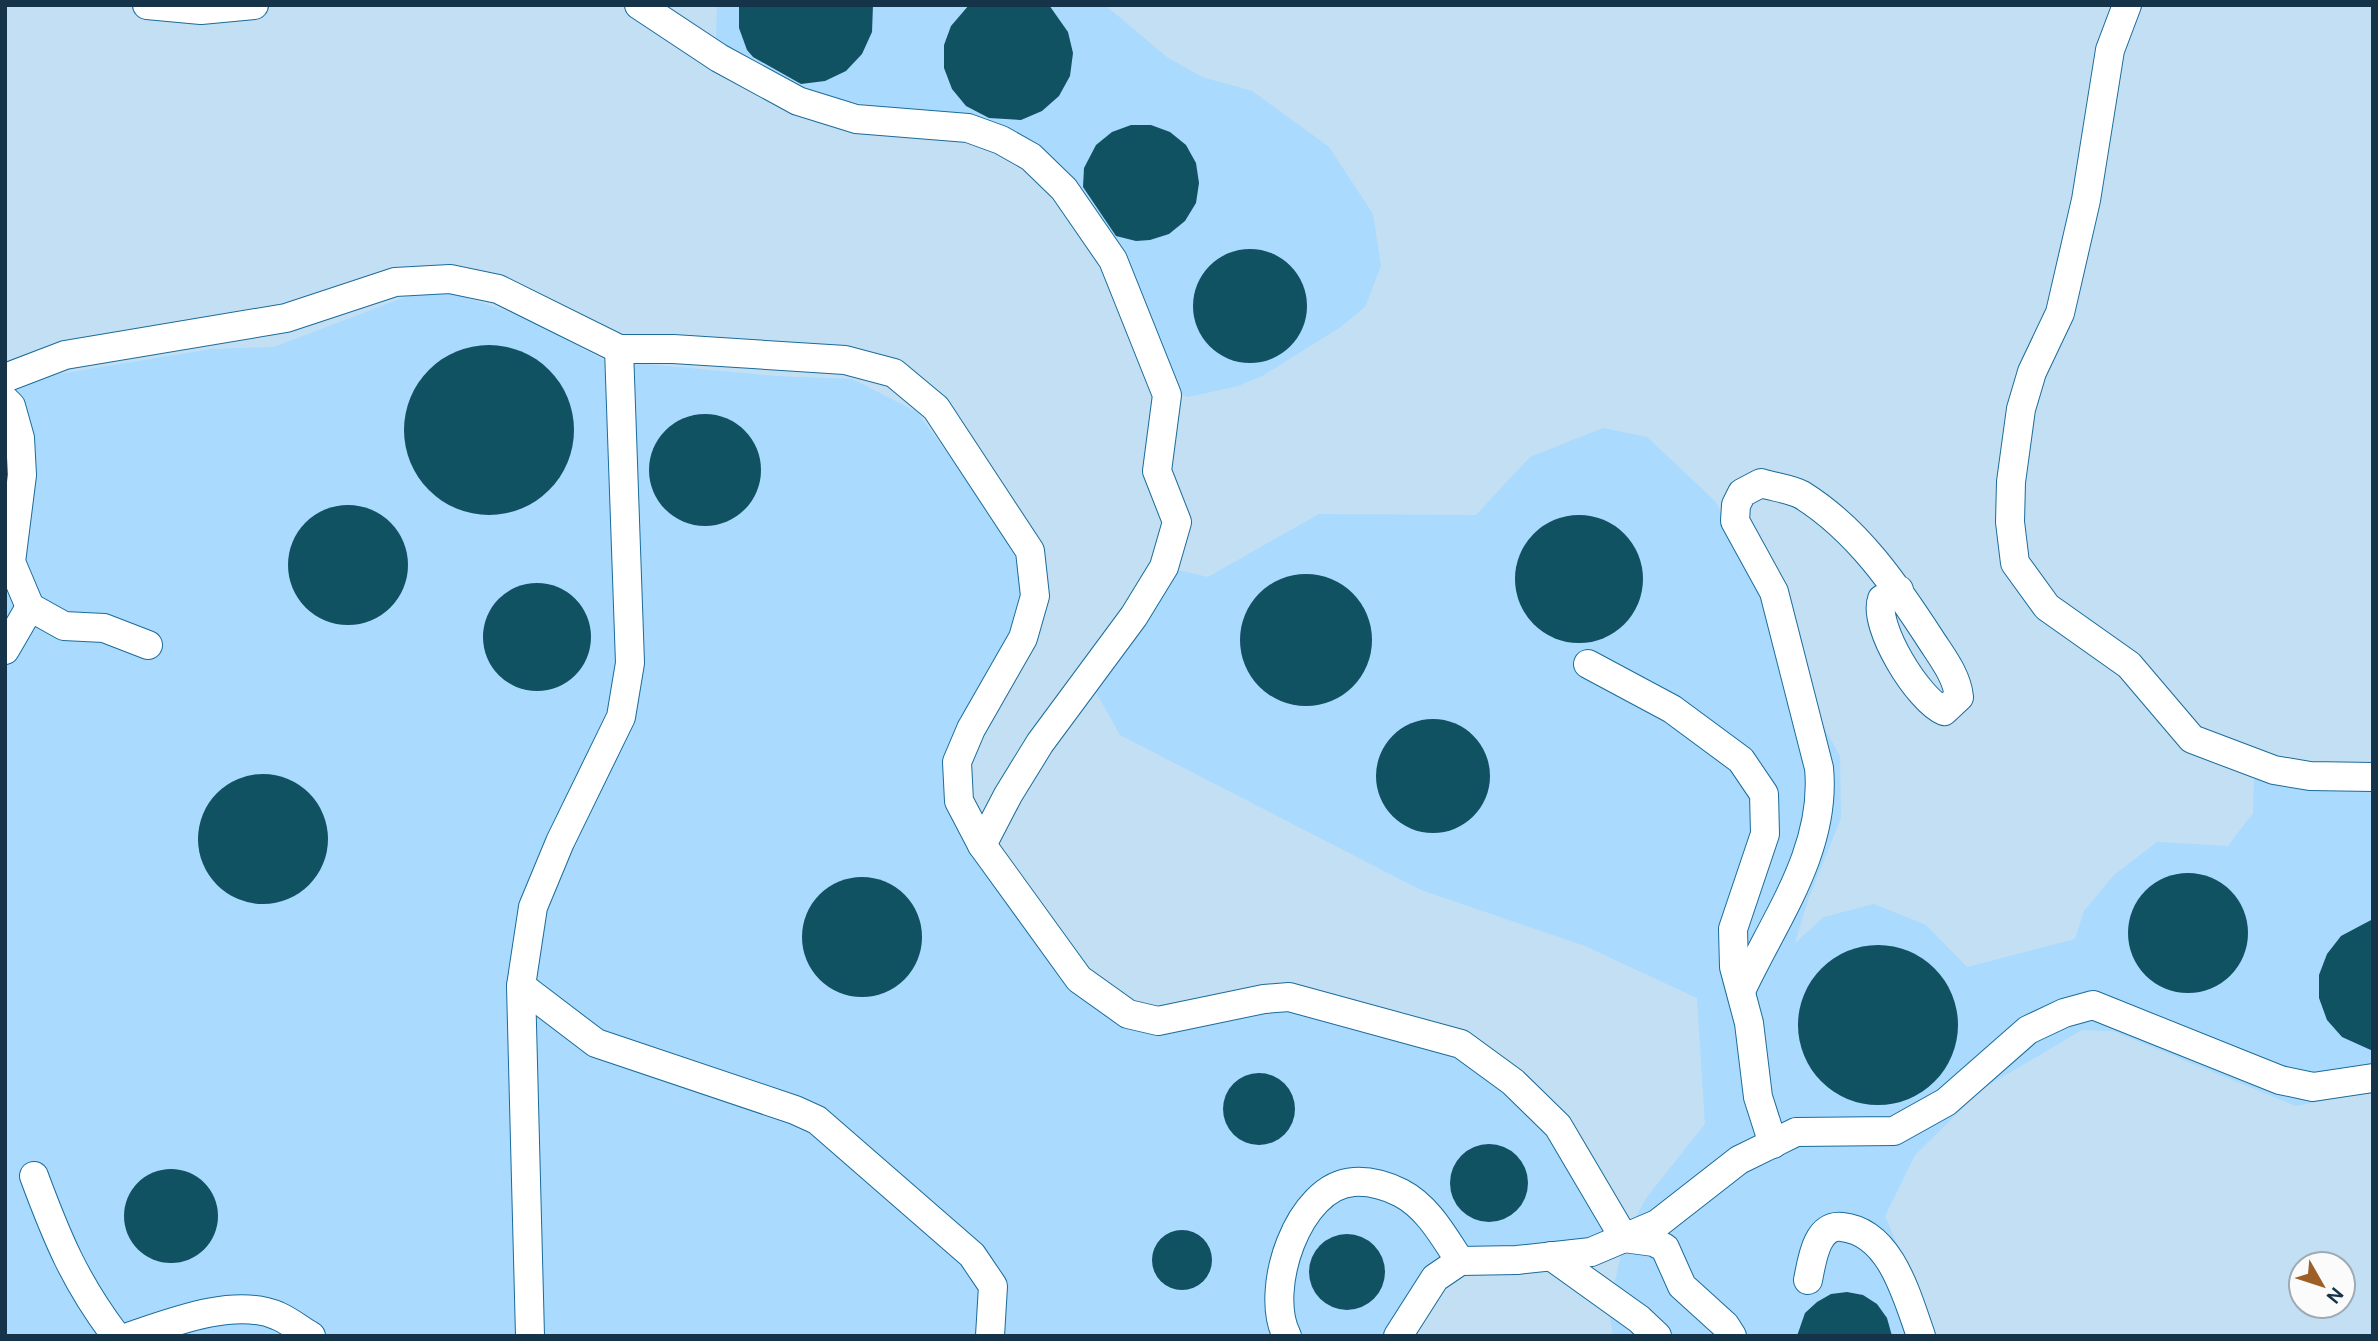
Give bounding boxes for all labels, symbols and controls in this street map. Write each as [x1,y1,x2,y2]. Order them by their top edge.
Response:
north arrow [2287,1250,2357,1320]
text: N [2321,1282,2349,1309]

